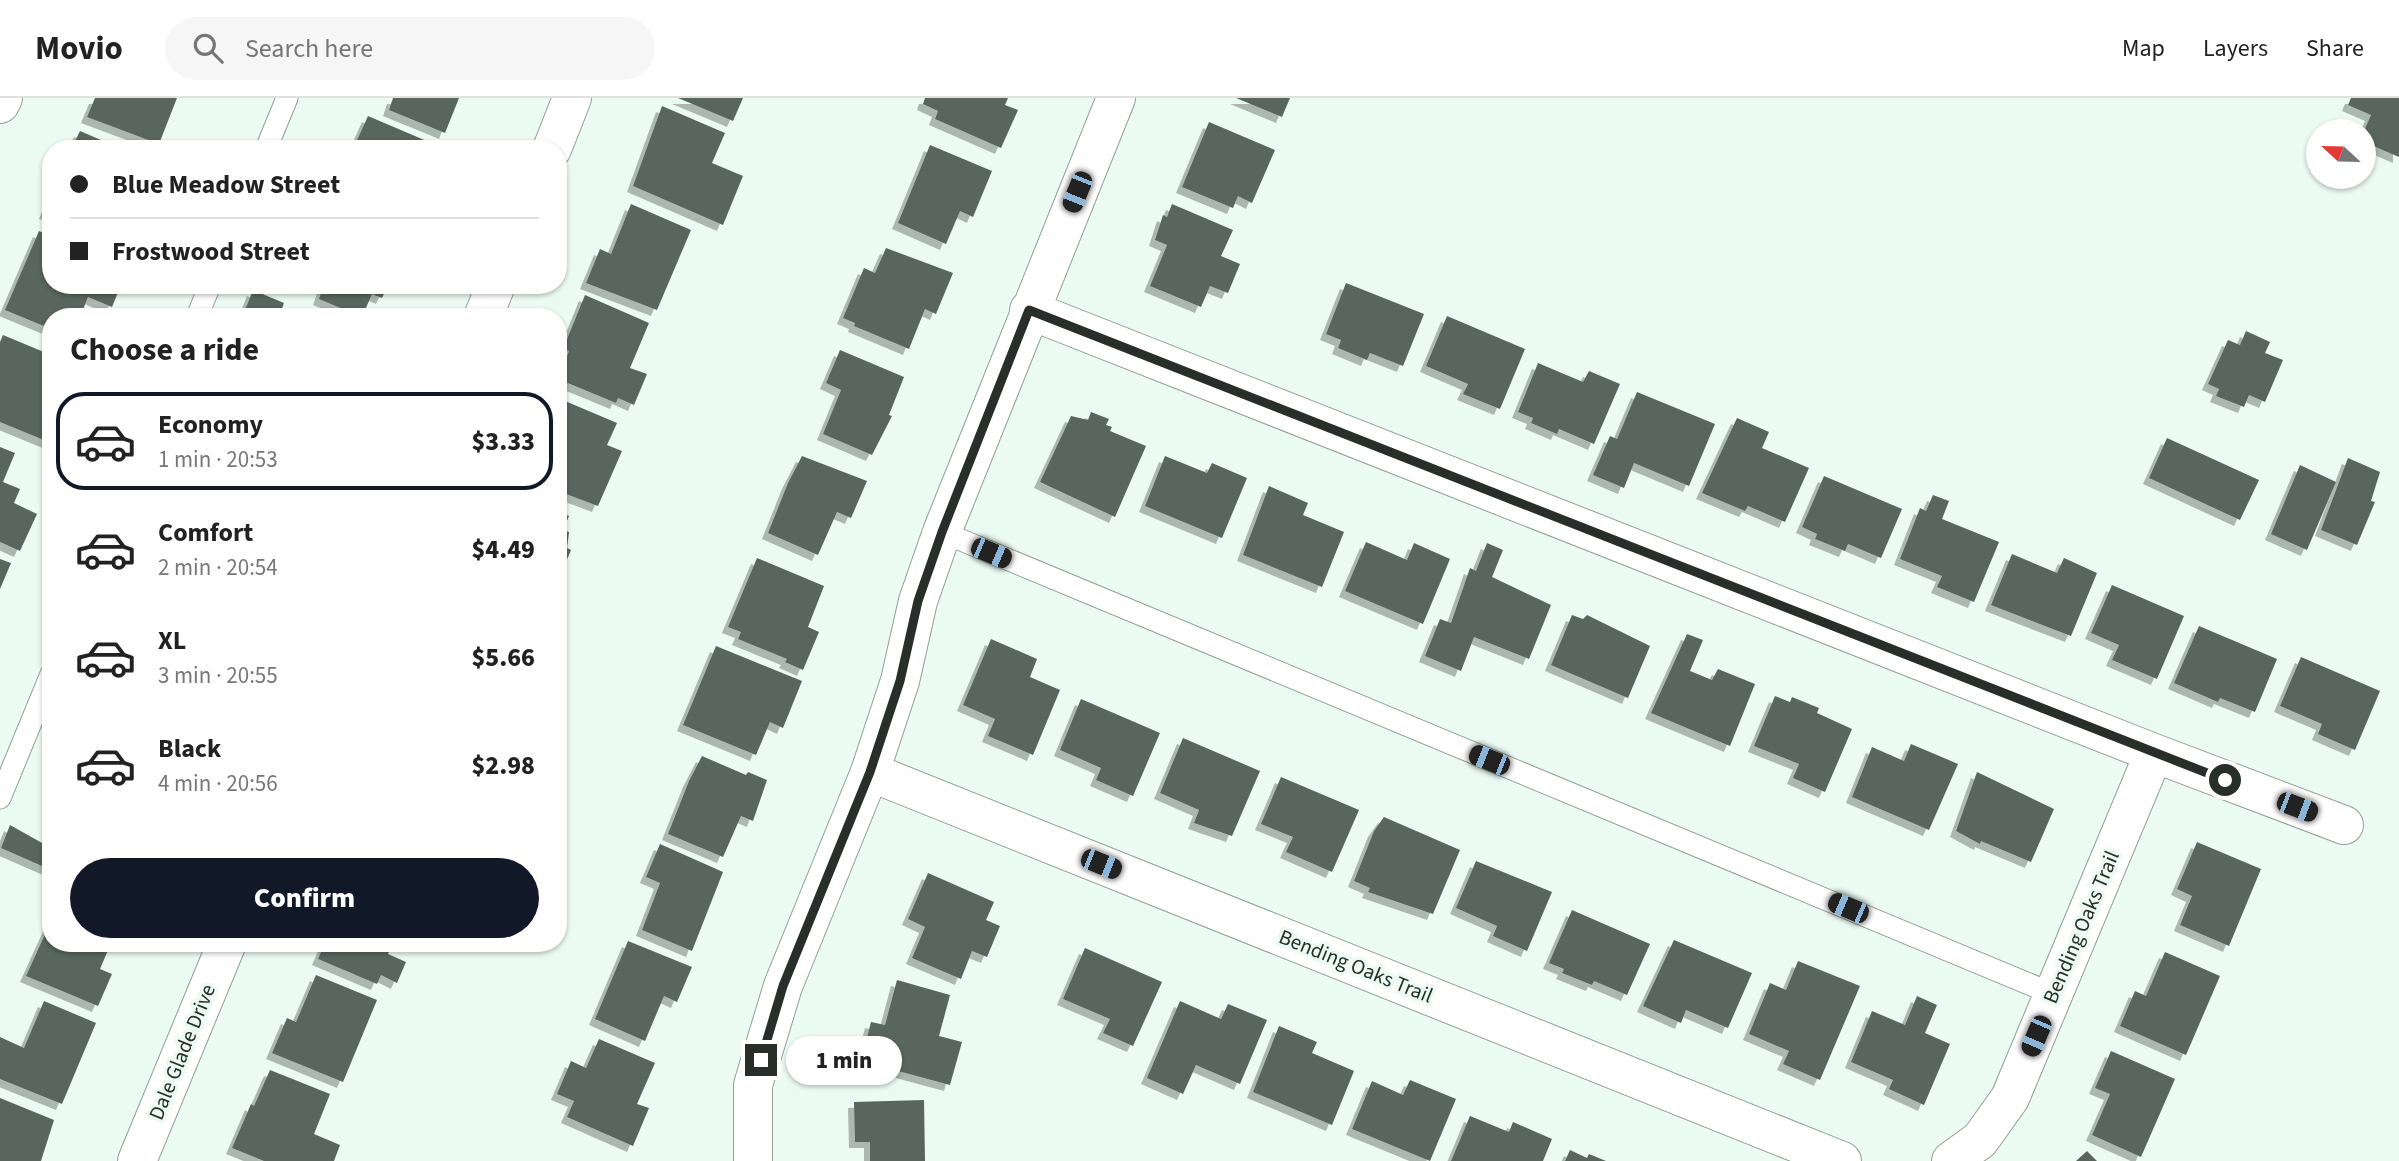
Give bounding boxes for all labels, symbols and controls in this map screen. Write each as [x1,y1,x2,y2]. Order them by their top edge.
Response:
search box [165,17,655,80]
text: Movio [35,25,123,72]
icon: search [189,29,227,67]
text: Search here [245,30,373,67]
text: Map [2122,31,2165,66]
text: Layers [2203,31,2268,66]
text: Share [2306,31,2364,66]
north arrow [2306,119,2376,189]
map controls [2306,119,2376,189]
text: Blue Meadow Street [112,166,340,203]
car [1060,169,1095,215]
text: Frostwood Street [112,233,310,270]
text: Choose a ride [70,327,259,373]
text: Economy [158,406,263,443]
icon: car [74,410,137,473]
text: $3.33 [471,423,535,460]
text: 1 min · 20:53 [158,443,278,476]
text: Comfort [158,514,253,551]
icon: car [74,518,137,581]
text: $4.49 [471,531,535,568]
car [968,535,1015,571]
text: 2 min · 20:54 [158,551,278,584]
text: XL [158,622,186,659]
icon: car [74,626,137,689]
text: $5.66 [471,639,535,676]
text: 3 min · 20:55 [158,659,278,692]
text: Black [158,730,221,767]
icon: car [74,734,137,797]
car [1466,742,1513,778]
text: $2.98 [471,747,535,784]
route start [2209,764,2241,796]
text: 4 min · 20:56 [158,767,278,800]
car [2274,790,2321,824]
car [1078,846,1125,882]
street label: Bending Oaks Trail [2035,846,2127,1008]
button: Confirm [70,858,539,938]
car [1825,890,1872,926]
street label: Bending Oaks Trail [1275,921,1437,1011]
street label: Dale Glade Drive [141,980,223,1124]
car [2019,1013,2054,1059]
callout: 1 min [786,1035,901,1084]
route end [745,1044,777,1076]
text: 1 min [816,1044,872,1077]

